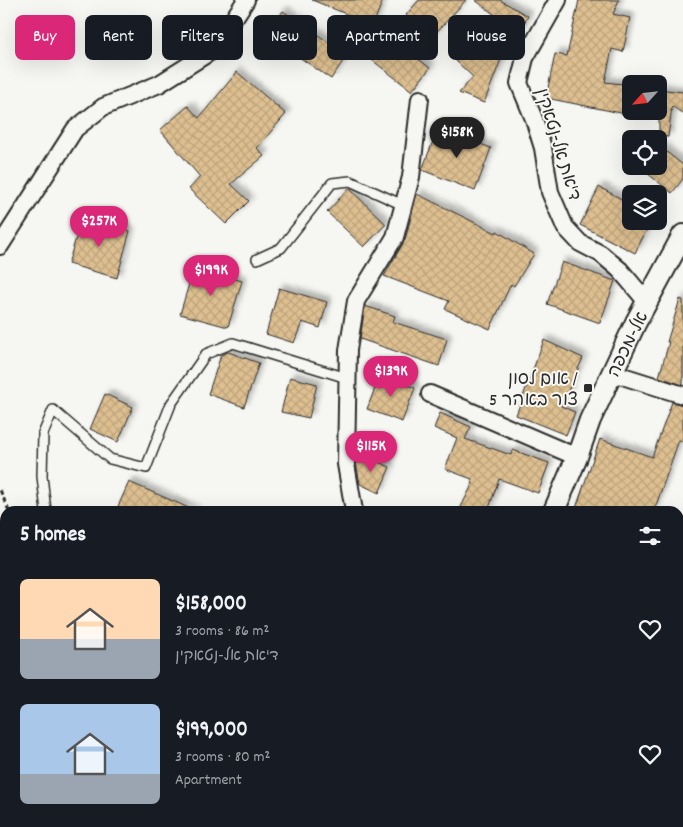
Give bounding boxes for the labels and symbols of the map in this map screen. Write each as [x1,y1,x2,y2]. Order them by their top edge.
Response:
north arrow [622,75,668,120]
street label: ד'את אל-נטאקין [528,85,586,204]
pin: $158K [422,116,492,159]
pin: $257K [64,206,134,248]
pin: $199K [176,254,246,297]
street label: אל-מכפה [603,308,656,382]
pin: $139K [356,356,426,398]
place label: אום לסון / צור באהר 5 [489,368,578,414]
marker: אום לסון / צור באהר 5 [582,382,594,394]
pin: $115K [336,430,406,473]

